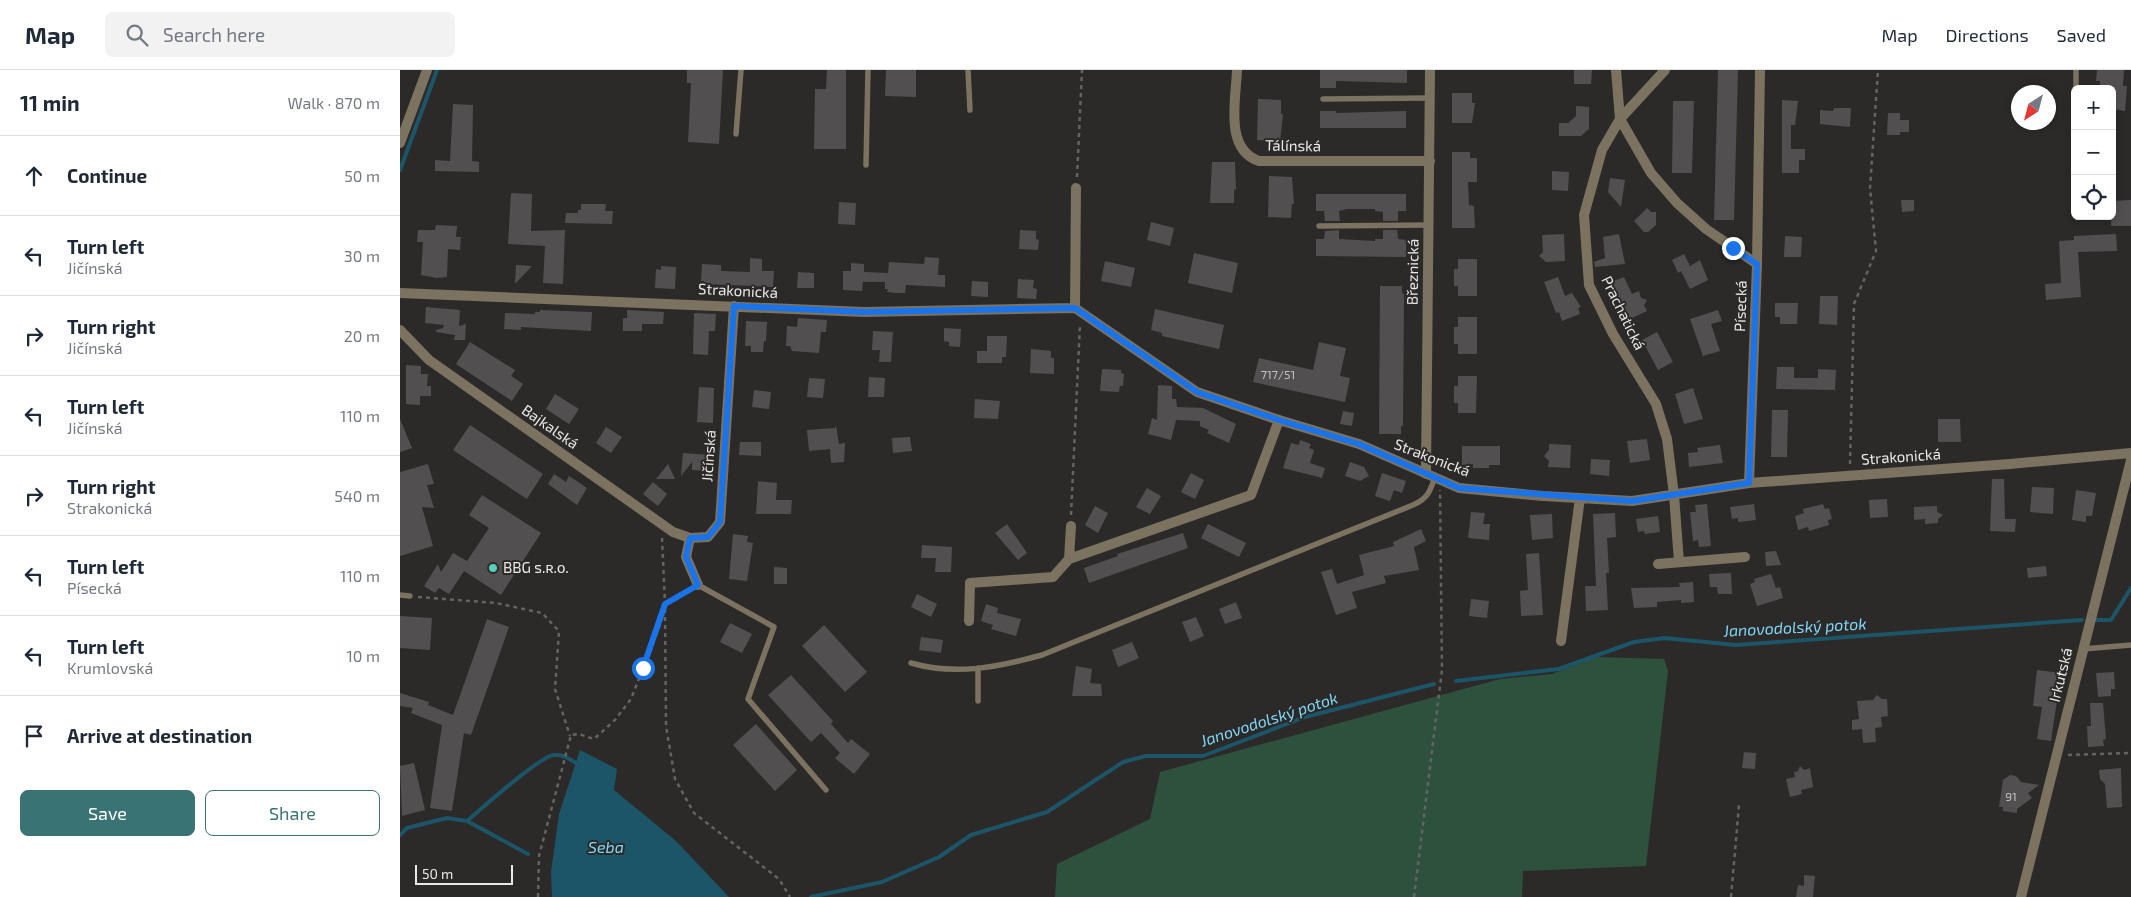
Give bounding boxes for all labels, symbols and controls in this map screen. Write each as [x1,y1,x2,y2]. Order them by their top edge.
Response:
search box [105,12,455,57]
text: Map [25,20,75,49]
icon: search [123,21,151,49]
text: Search here [163,23,265,46]
text: Map [1881,24,1918,46]
text: Directions [1946,24,2029,46]
text: Saved [2057,24,2106,46]
north arrow [2011,85,2056,130]
map controls [2071,85,2116,220]
button: + [2071,85,2116,130]
text: 11 min [20,90,80,115]
text: Walk · 870 m [287,93,380,112]
button: − [2071,130,2116,175]
street label: Tálínská [1265,136,1321,154]
icon: ahead [20,162,48,190]
text: Continue [67,164,147,187]
text: 50 m [344,166,380,185]
button: locate [2071,175,2116,220]
text: Turn left [67,235,144,258]
route end [1722,237,1745,260]
street label: Březnická [1402,239,1422,305]
icon: left [20,242,48,270]
text: 30 m [344,246,380,265]
text: Jičínská [67,258,123,277]
street label: Prachatická [1598,273,1650,352]
street label: Strakonická [698,279,778,301]
street label: Písecká [1730,280,1750,332]
text: Turn right [67,315,155,338]
icon: right [20,322,48,350]
text: 20 m [344,326,380,345]
text: Jičínská [67,338,123,357]
house number: 717/51 [1261,367,1295,381]
text: Turn left [67,395,144,418]
street label: Bajkalská [518,400,582,453]
icon: left [20,402,48,430]
text: 110 m [340,406,380,425]
text: Jičínská [67,418,123,437]
street label: Jičínská [697,429,719,483]
street label: Strakonická [1392,434,1473,480]
street label: Strakonická [1860,444,1941,468]
text: Turn right [67,475,155,498]
icon: right [20,482,48,510]
text: 540 m [334,486,380,505]
text: Strakonická [67,498,152,517]
text: Turn left [67,555,144,578]
place label: BBG s.ʀ.ᴏ. [503,558,569,576]
icon: left [20,562,48,590]
marker: BBG s.ʀ.ᴏ. [487,562,499,574]
text: 110 m [340,566,380,585]
text: Písecká [67,578,122,597]
water label: Janovodolský potok [1722,613,1867,641]
text: Turn left [67,635,144,658]
icon: left [20,642,48,670]
text: 10 m [346,646,380,665]
street label: Irkutská [2045,646,2075,704]
route start [632,657,655,680]
text: Krumlovská [67,658,153,677]
water label: Janovodolský potok [1197,687,1340,751]
icon: arrive [20,722,48,750]
text: Arrive at destination [67,724,252,747]
house number: 91 [2005,789,2017,803]
button: Save [20,790,195,836]
button: Share [205,790,380,836]
water label: Seba [588,837,624,856]
scale bar [415,862,512,885]
text: 50 m [422,865,453,882]

